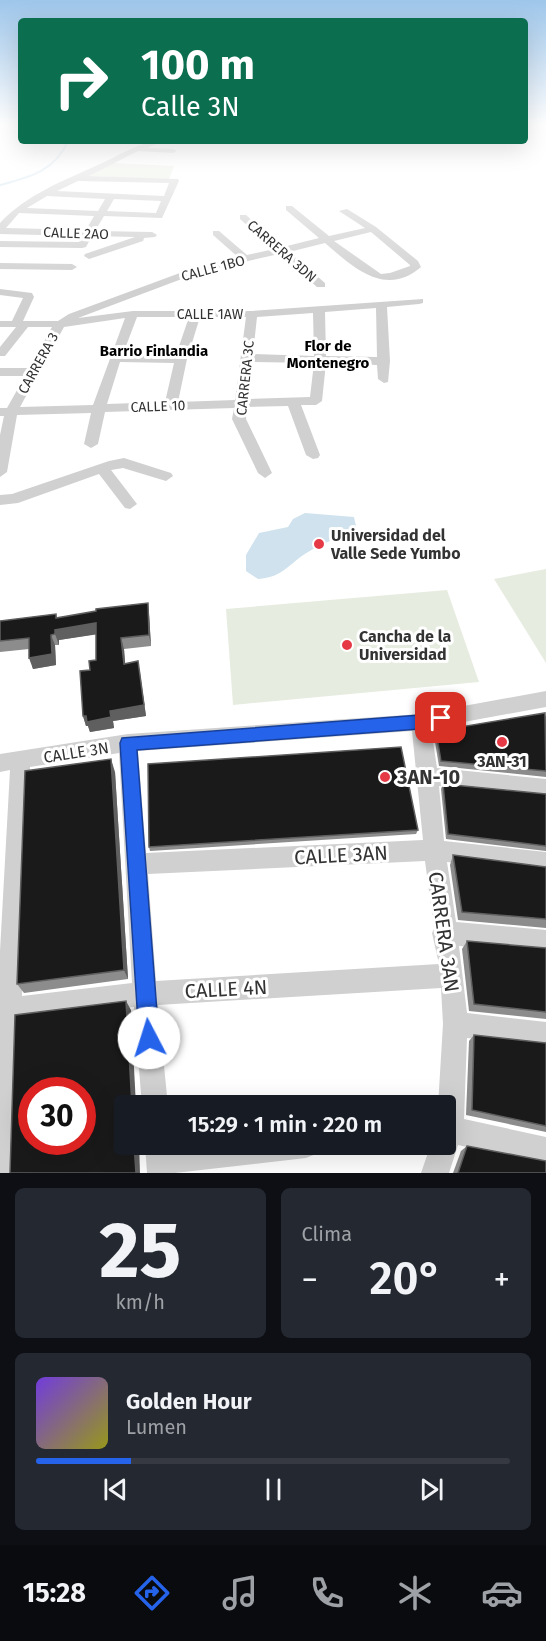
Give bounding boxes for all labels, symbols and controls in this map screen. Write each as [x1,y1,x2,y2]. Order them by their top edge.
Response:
text: 100 m [141,40,255,90]
icon: right [42,42,120,120]
text: Calle 3N [141,91,240,123]
street label: CARRERA 3DN [244,217,320,286]
street label: CALLE 2AO [43,224,109,243]
street label: CALLE 1BO [179,252,247,285]
street label: CALLE 1AW [177,306,244,323]
street label: CARRERA 3 [15,330,62,397]
district label: Flor de Montenegro [287,337,370,372]
street label: CARRERA 3C [233,340,258,416]
district label: Barrio Finlandia [100,342,208,360]
street label: CALLE 10 [130,397,186,416]
place label: Universidad del Valle Sede Yumbo [330,526,461,563]
marker: Universidad del Valle Sede Yumbo [312,537,326,551]
place label: Cancha de la Universidad [359,627,451,664]
marker: Cancha de la Universidad [340,638,354,652]
pin [415,692,466,743]
icon: arrive [424,701,457,734]
marker: 3AN-31 [495,735,509,749]
street label: CALLE 3N [42,738,110,767]
place label: 3AN-31 [476,752,527,771]
place label: 3AN-10 [396,765,460,789]
marker: 3AN-10 [378,770,392,784]
street label: CALLE 3AN [294,841,388,869]
street label: CARRERA 3AN [424,870,464,994]
street label: CALLE 4N [184,975,268,1003]
position arrow [117,1006,181,1070]
speed limit sign: 30 [18,1077,96,1155]
text: 15:29 · 1 min · 220 m [188,1111,382,1138]
text: 25 [99,1204,181,1298]
text: Clima [302,1222,352,1246]
text: 20° [369,1252,442,1306]
text: − [302,1260,318,1300]
text: + [494,1260,510,1300]
text: km/h [116,1290,165,1314]
text: Golden Hour [126,1388,252,1415]
text: Lumen [126,1415,187,1439]
icon: previous [99,1473,132,1506]
icon: pause [257,1473,290,1506]
icon: next [415,1473,448,1506]
icon: directions [131,1572,173,1614]
icon: music [219,1572,261,1614]
icon: phone [306,1572,348,1614]
icon: climate [394,1572,436,1614]
icon: car [481,1572,523,1614]
text: 15:28 [23,1577,86,1609]

